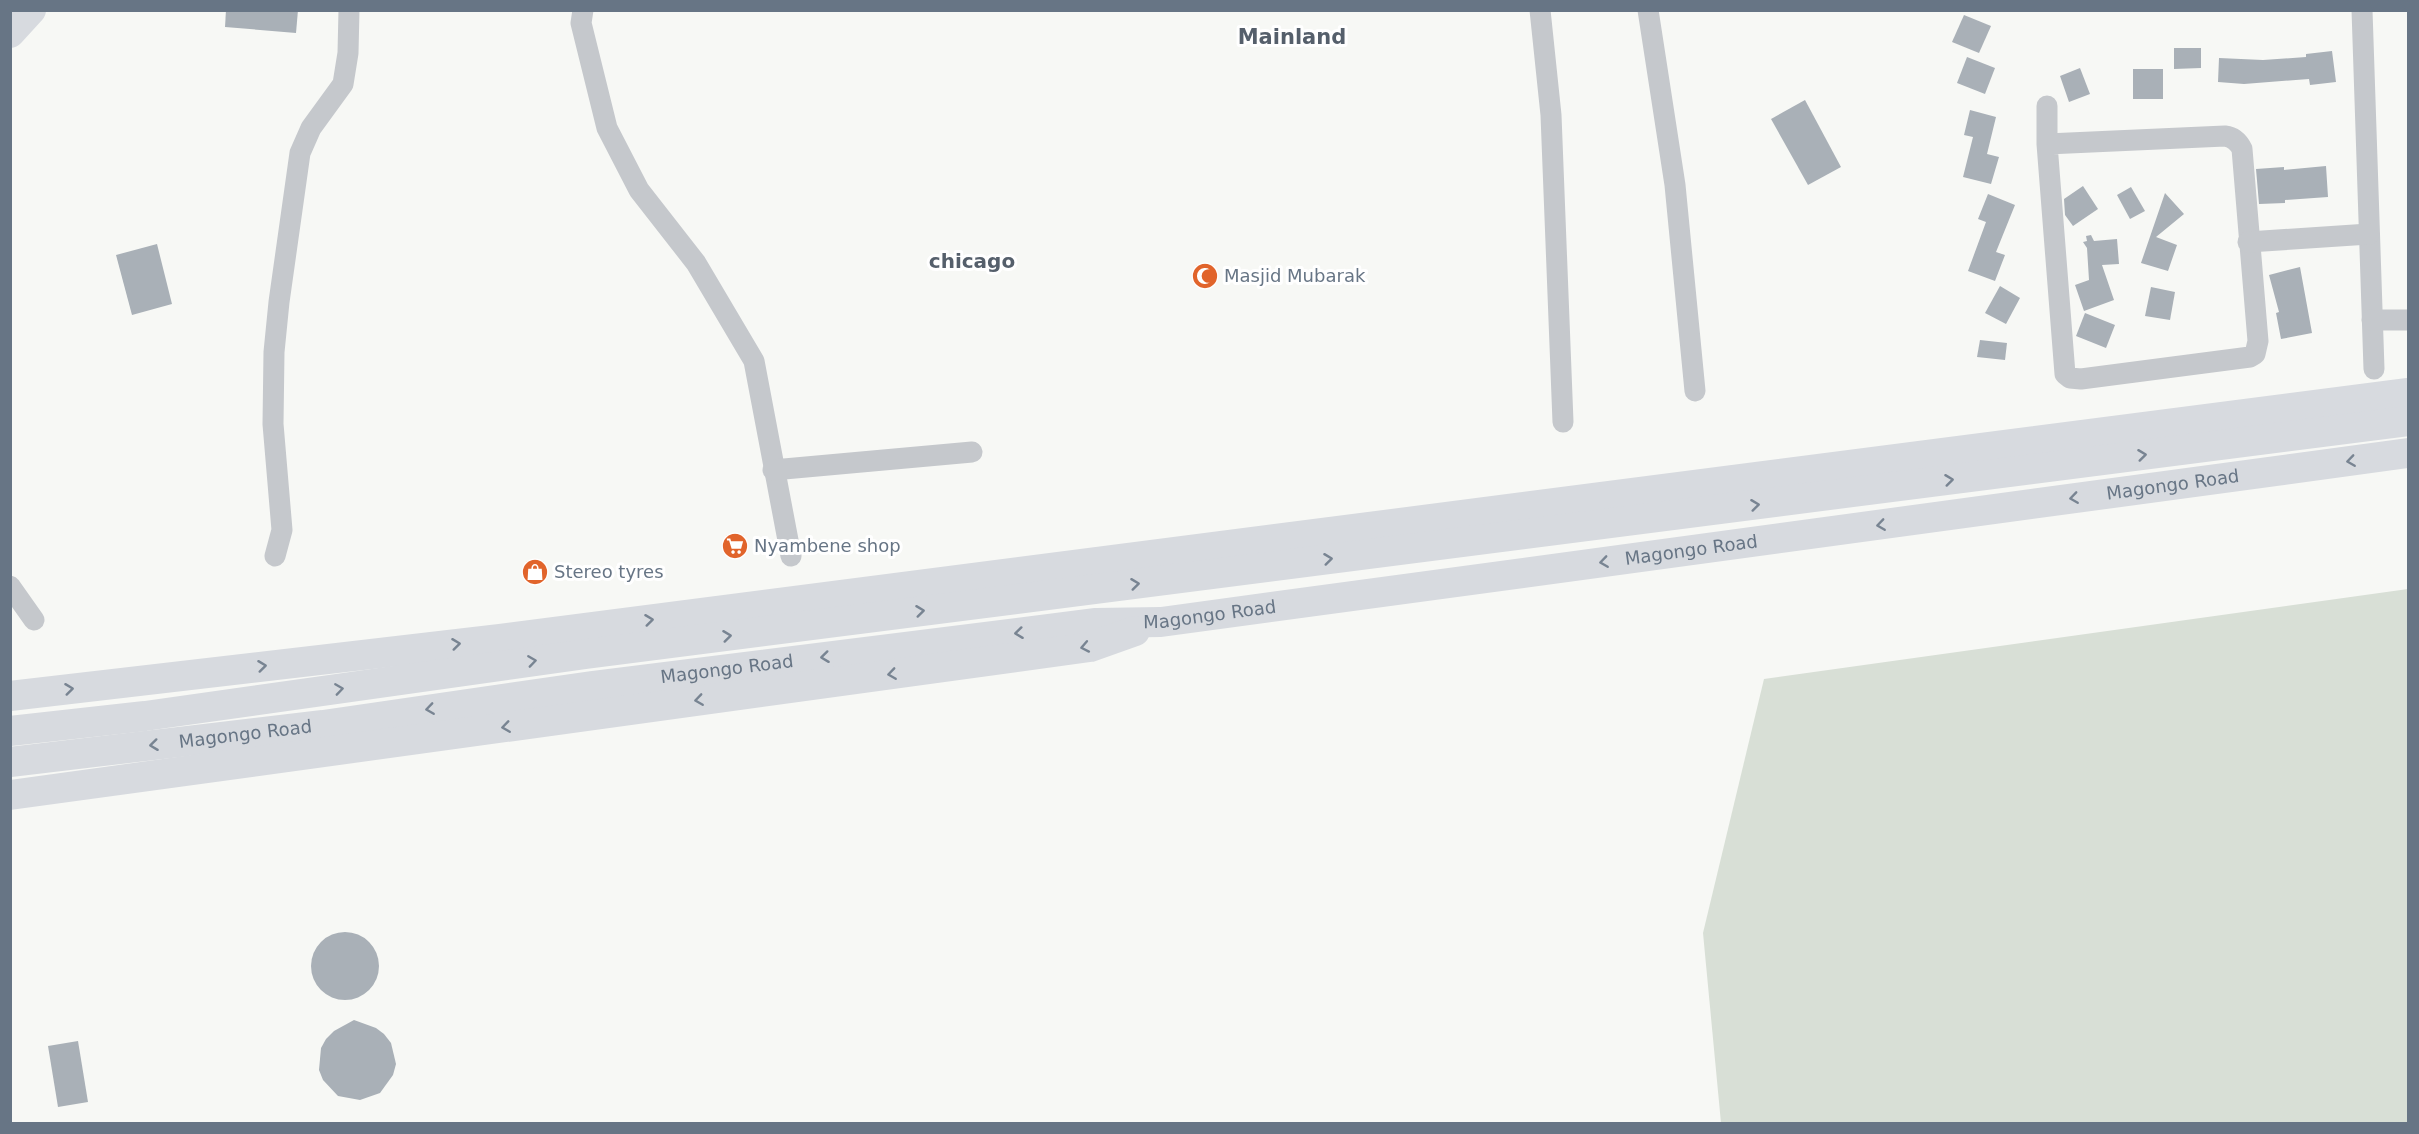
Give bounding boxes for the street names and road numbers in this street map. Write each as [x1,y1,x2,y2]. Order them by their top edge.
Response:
street label: Magongo Road [2105,465,2240,504]
street label: Magongo Road [1623,530,1759,569]
street label: Magongo Road [1143,596,1277,632]
street label: Magongo Road [659,650,795,687]
street label: Magongo Road [178,715,313,752]

